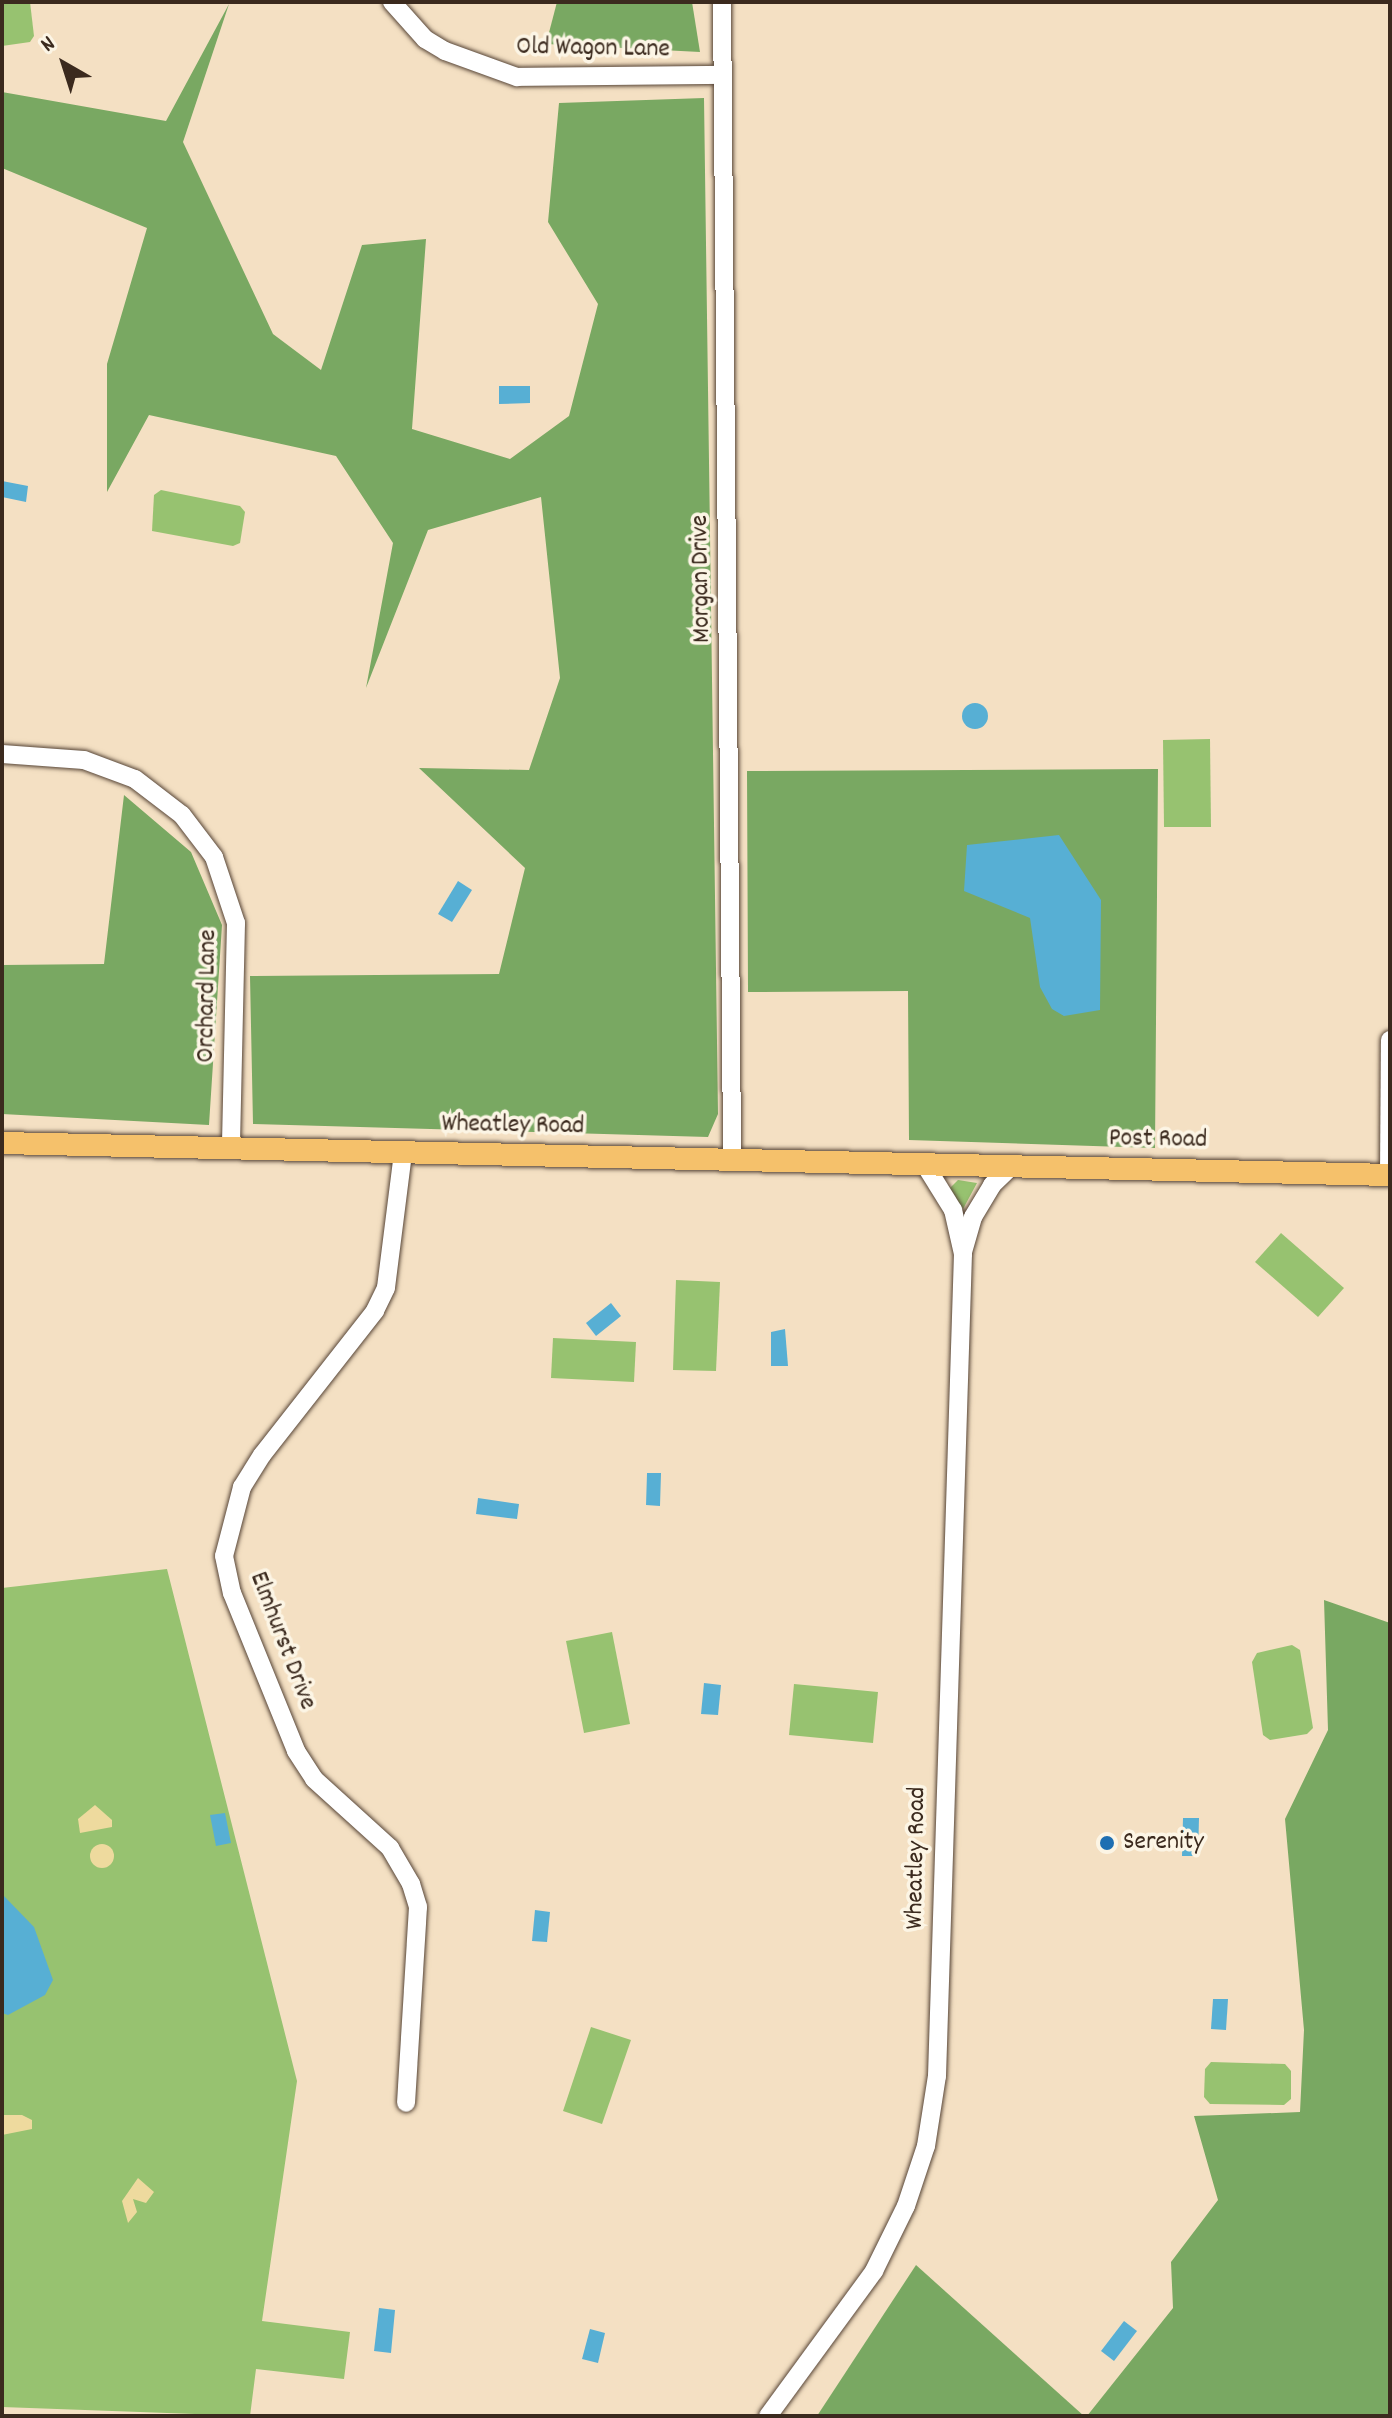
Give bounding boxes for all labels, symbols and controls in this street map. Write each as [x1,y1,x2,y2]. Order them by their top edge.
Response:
north arrow [24,24,104,104]
text: N [35,29,63,60]
street label: Old Wagon Lane [516,32,670,66]
street label: Morgan Drive [685,515,719,643]
street label: Orchard Lane [191,929,225,1063]
street label: Wheatley Road [441,1109,585,1143]
street label: Post Road [1108,1124,1208,1156]
street label: Elmhurst Drive [241,1568,323,1714]
street label: Wheatley Road [900,1786,934,1930]
place label: Serenity [1123,1827,1204,1859]
marker: Serenity [1098,1834,1116,1852]

